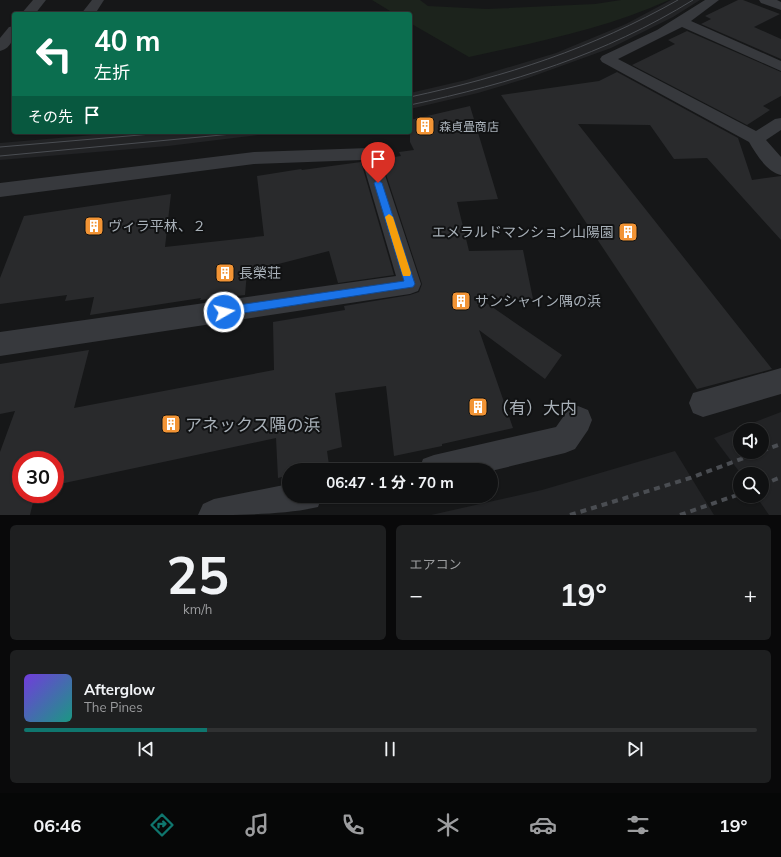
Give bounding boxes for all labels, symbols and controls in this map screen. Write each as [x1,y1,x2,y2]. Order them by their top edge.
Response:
text: 40 m [94,23,160,58]
icon: left [28,28,80,80]
text: 左折 [94,61,130,84]
icon: arrive [81,104,103,126]
text: その先 [28,107,73,126]
building icon: 森貞畳商店 [414,115,436,137]
place label: 森貞畳商店 [439,119,499,134]
pin [361,142,395,183]
icon: arrive [367,148,389,170]
building icon: ヴィラ平林、２ [83,215,105,237]
place label: ヴィラ平林、２ [108,217,206,235]
building icon: エメラルドマンション山陽園 [617,221,639,243]
place label: エメラルドマンション山陽園 [432,223,614,241]
building icon: 長榮荘 [214,262,236,284]
place label: 長榮荘 [239,264,281,282]
building icon: サンシャイン隅の浜 [450,290,472,312]
position arrow [203,291,245,333]
place label: サンシャイン隅の浜 [475,292,601,310]
building icon: （有）大内 [467,396,489,418]
place label: （有）大内 [492,397,577,418]
building icon: アネックス隅の浜 [160,413,182,435]
place label: アネックス隅の浜 [185,414,321,435]
map controls [733,423,769,503]
button: sound [733,423,769,459]
speed limit sign: 30 [12,451,64,503]
button: search [733,467,769,503]
text: 06:47 · 1 分 · 70 m [326,473,454,492]
text: 25 [167,542,229,607]
text: エアコン [410,556,462,572]
text: 19° [560,576,607,614]
text: − [410,581,423,609]
text: + [744,581,757,609]
text: km/h [183,601,212,617]
text: Afterglow [84,680,155,699]
text: The Pines [84,699,143,715]
icon: previous [135,738,157,760]
icon: pause [379,738,401,760]
icon: next [624,738,646,760]
icon: directions [148,811,176,839]
icon: music [243,811,271,839]
icon: phone [339,811,367,839]
icon: climate [434,811,462,839]
icon: car [529,811,557,839]
icon: filters [624,811,652,839]
text: 06:46 [34,814,81,837]
text: 19° [719,814,747,837]

